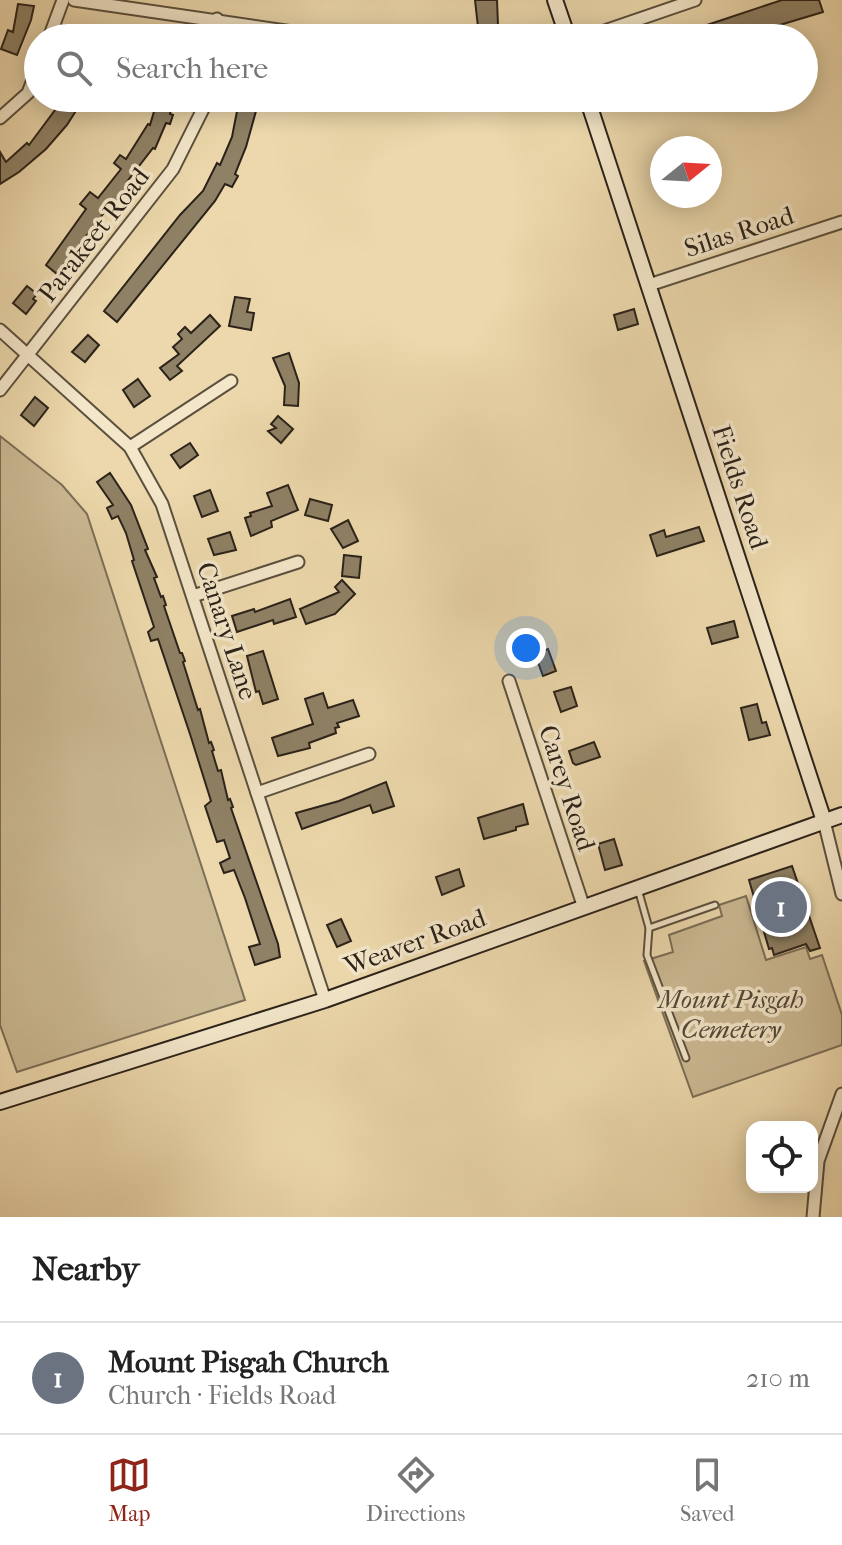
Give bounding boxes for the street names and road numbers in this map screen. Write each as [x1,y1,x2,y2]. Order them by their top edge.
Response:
street label: Parakeet Road [32,161,157,308]
street label: Silas Road [680,199,798,264]
street label: Fields Road [705,421,775,554]
street label: Canary Lane [190,558,264,704]
street label: Carey Road [532,721,602,856]
street label: Weaver Road [339,902,491,982]

